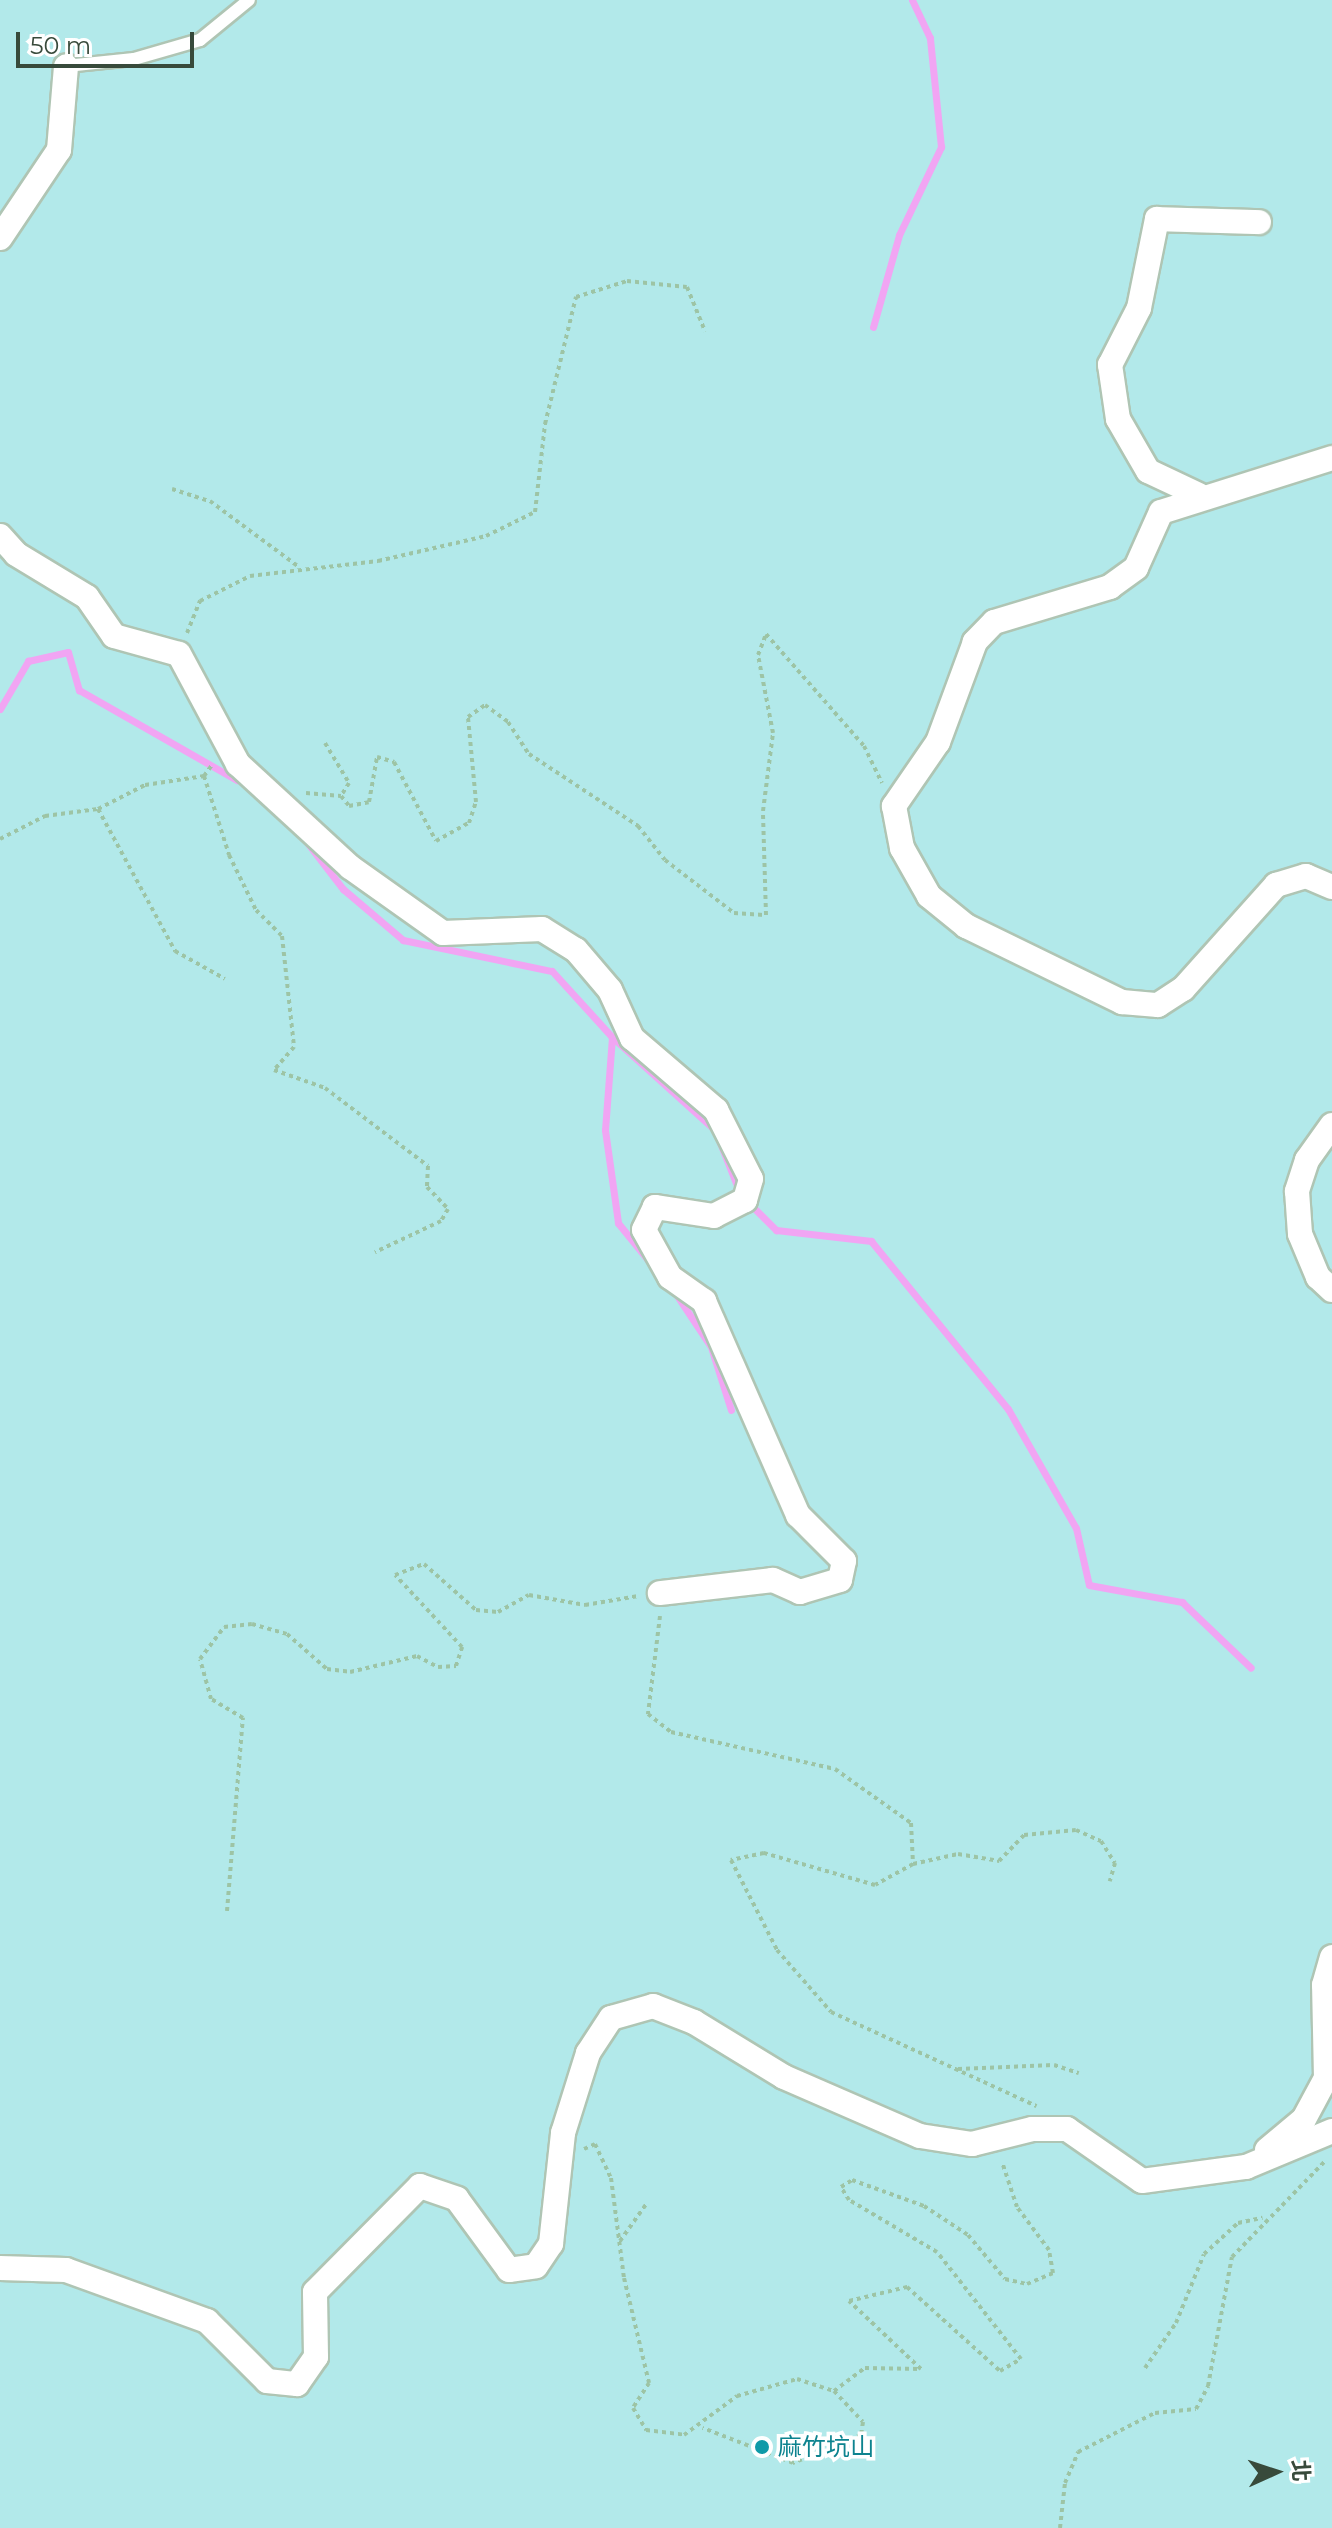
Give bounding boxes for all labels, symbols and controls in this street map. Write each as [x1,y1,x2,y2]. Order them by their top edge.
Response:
scale bar [20,16,198,66]
text: 50 m [30,31,91,60]
north arrow [1236,2432,1316,2512]
place label: 麻竹坑山 [778,2433,874,2461]
marker: 麻竹坑山 [753,2438,771,2456]
text: 北 [1286,2459,1315,2482]

